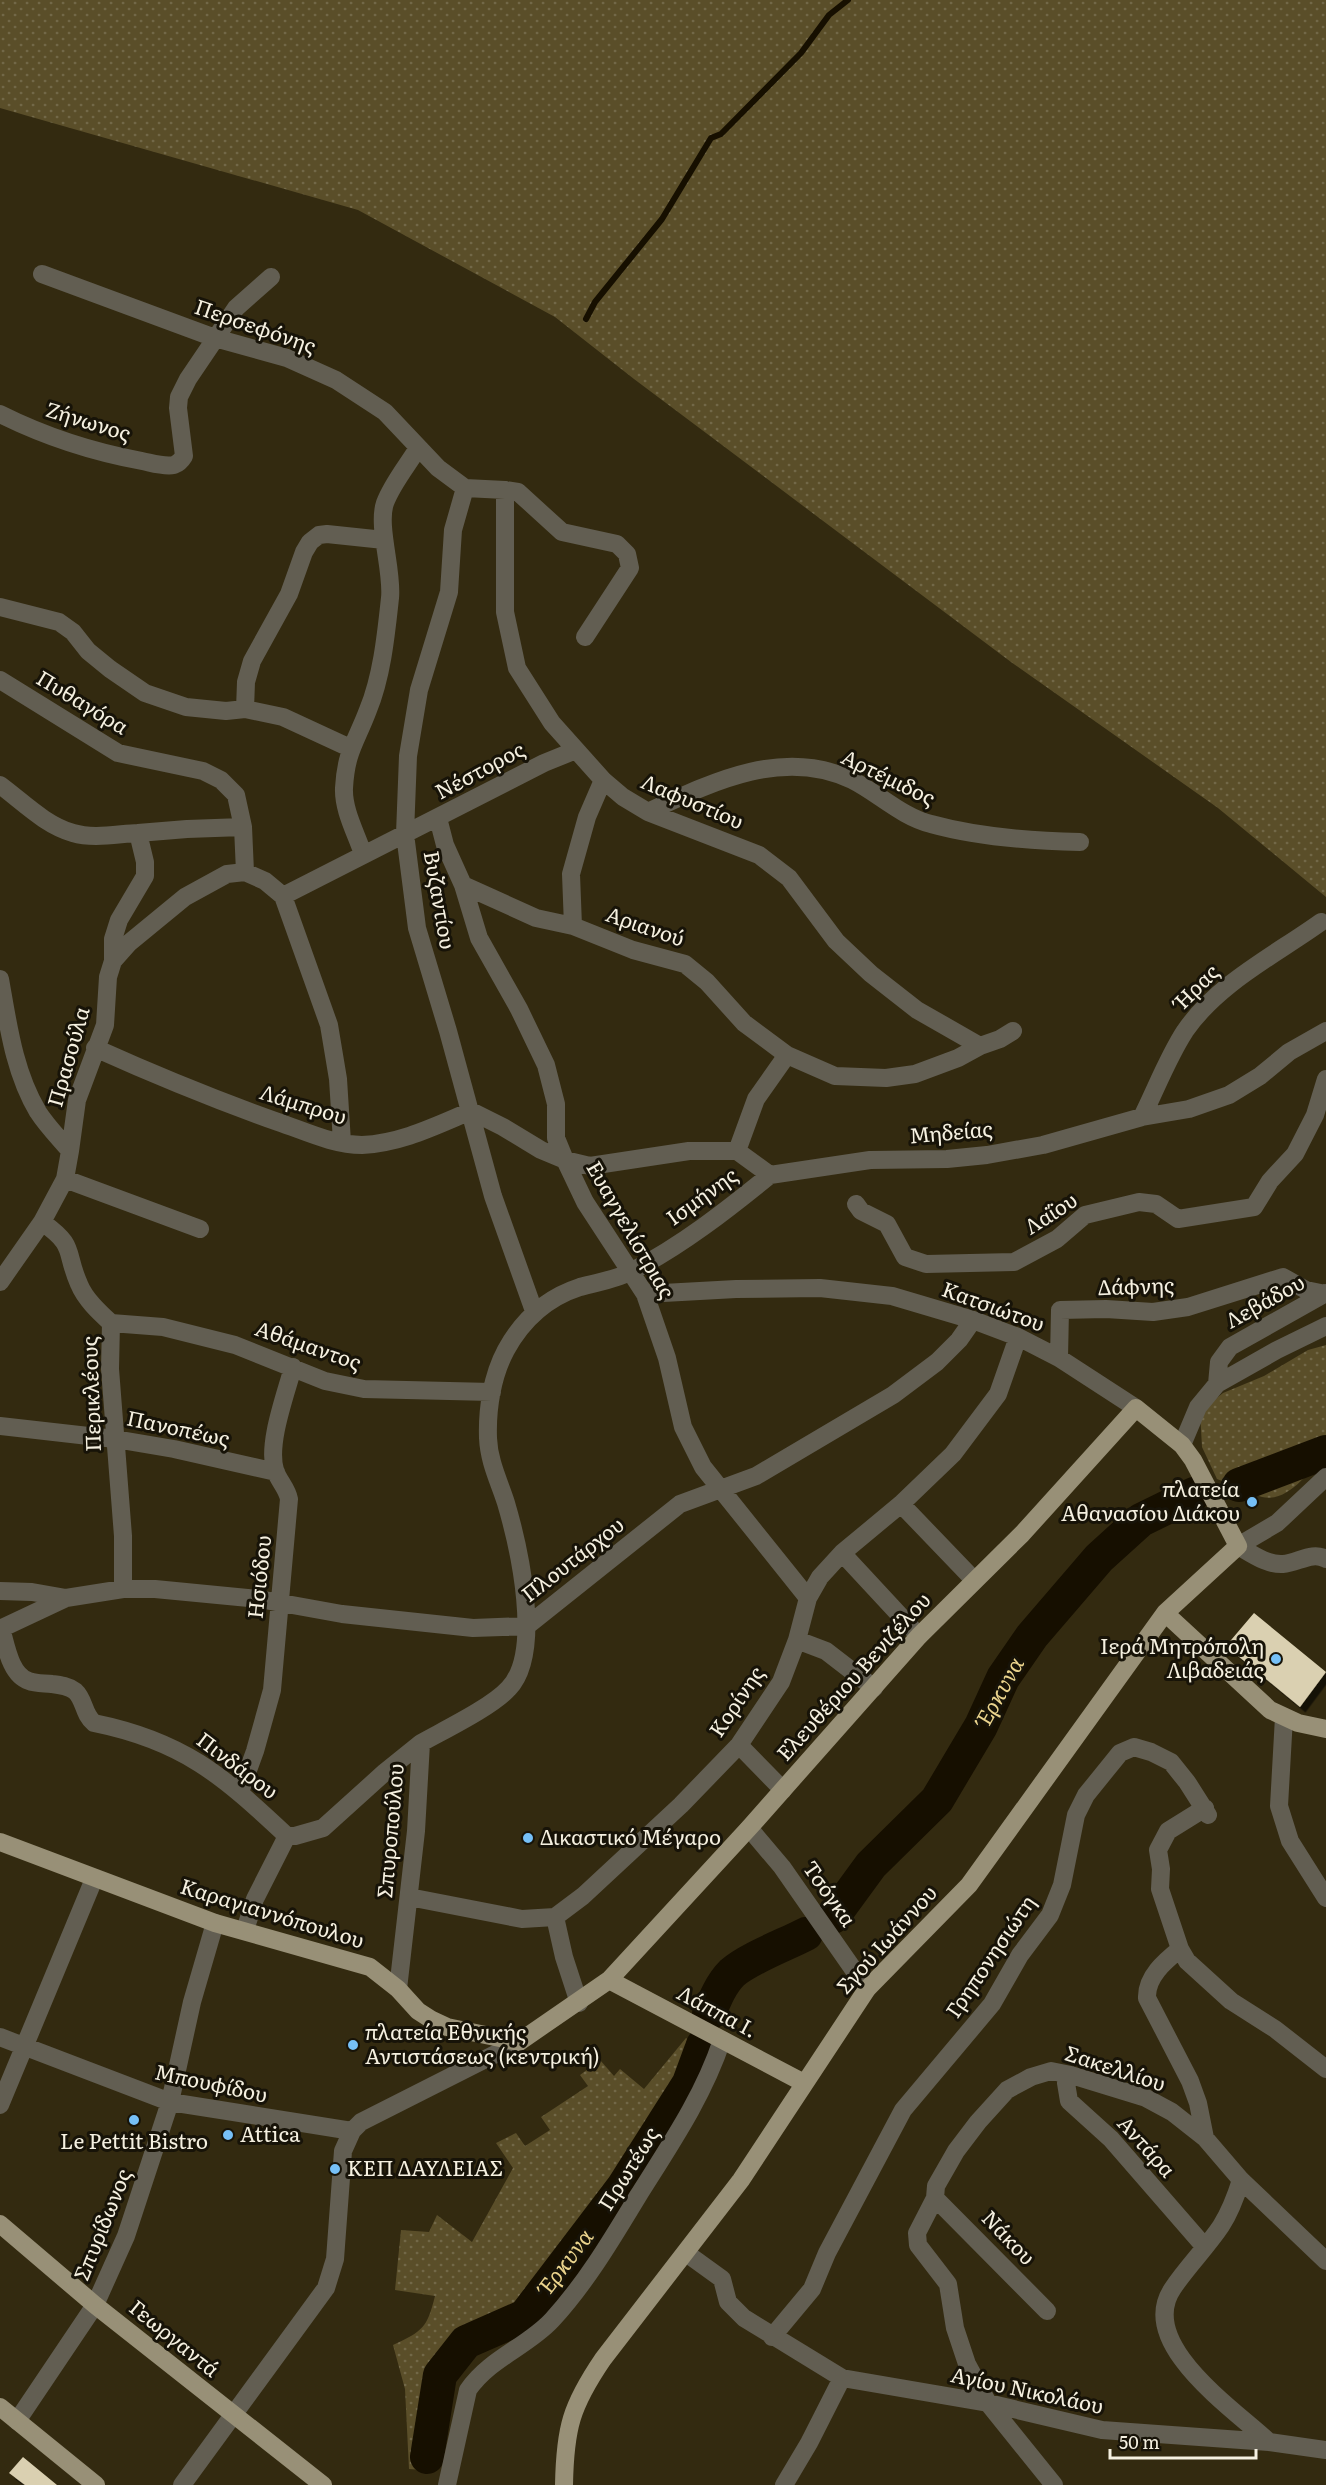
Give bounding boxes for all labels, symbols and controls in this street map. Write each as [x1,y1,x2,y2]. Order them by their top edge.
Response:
street label: Περσεφόνης [191,289,321,360]
street label: Ζήνωνος [42,392,135,447]
street label: Πυθαγόρα [31,661,135,741]
street label: Νέστορος [428,732,529,805]
street label: Αρτέμιδος [837,740,941,812]
street label: Λαφυστίου [637,764,749,835]
street label: Βυζαντίου [418,848,465,951]
street label: Αριανού [602,897,689,952]
street label: Ήρας [1163,956,1225,1018]
street label: Πρασούλα [37,1002,96,1110]
street label: Λάμπρου [256,1075,351,1131]
street label: Μηδείας [908,1111,994,1150]
street label: Ευαγγελίστριας [580,1154,684,1303]
street label: Ισμήνης [658,1158,743,1231]
street label: Λαΐου [1017,1183,1082,1241]
street label: Λεβάδου [1218,1265,1309,1334]
street label: Δάφνης [1097,1268,1175,1301]
street label: Κατσιώτου [938,1272,1050,1338]
street label: Αθάμαντος [252,1311,366,1376]
street label: Περικλέους [72,1336,107,1452]
street label: Πανοπέως [124,1401,233,1453]
place label: πλατεία Αθανασίου Διάκου [1061,1472,1240,1527]
marker: πλατεία Αθανασίου Διάκου [1245,1495,1259,1509]
street label: Πλουτάρχου [514,1508,629,1608]
street label: Ησιόδου [238,1533,277,1620]
street label: Ελευθέριου Βενιζέλου [768,1584,936,1766]
place label: Ιερά Μητρόπολη Λιβαδειάς [1100,1629,1264,1684]
water label: Έρκυνα [964,1650,1031,1734]
marker: Ιερά Μητρόπολη Λιβαδειάς [1269,1652,1283,1666]
street label: Κορίνης [700,1659,770,1742]
street label: Πινδάρου [191,1723,286,1805]
street label: Σπυροπούλου [367,1762,410,1900]
place label: Δικαστικό Μέγαρο [540,1820,721,1851]
marker: Δικαστικό Μέγαρο [521,1831,535,1845]
street label: Τσόγκα [797,1853,865,1932]
street label: Καραγιαννόπουλου [177,1869,369,1954]
street label: Σγού Ιωάννου [828,1877,943,2000]
street label: Γρηπονησιώτη [936,1888,1041,2023]
street label: Λάππα Ι. [673,1976,764,2044]
place label: πλατεία Εθνικής Αντιστάσεως (κεντρική) [365,2015,600,2070]
street label: Σακελλίου [1061,2036,1170,2097]
marker: πλατεία Εθνικής Αντιστάσεως (κεντρική) [346,2038,360,2052]
street label: Μπουφίδου [152,2054,271,2109]
street label: Αντάρα [1112,2108,1184,2183]
marker: Le Pettit Bistro [127,2113,141,2127]
place label: Attica [240,2117,301,2148]
street label: Πρωτέως [589,2120,665,2216]
place label: Le Pettit Bistro [60,2124,208,2155]
marker: Attica [221,2128,235,2142]
place label: ΚΕΠ ΔΑΥΛΕΙΑΣ [347,2151,503,2182]
marker: ΚΕΠ ΔΑΥΛΕΙΑΣ [328,2162,342,2176]
street label: Σπυρίδωνος [64,2163,137,2285]
street label: Νάκου [976,2202,1044,2271]
water label: Έρκυνα [527,2220,600,2303]
street label: Γεωργαντά [124,2291,227,2383]
street label: Αγίου Νικολάου [948,2357,1107,2420]
scale bar [1110,2422,1256,2460]
text: 50 m [1119,2428,1160,2455]

